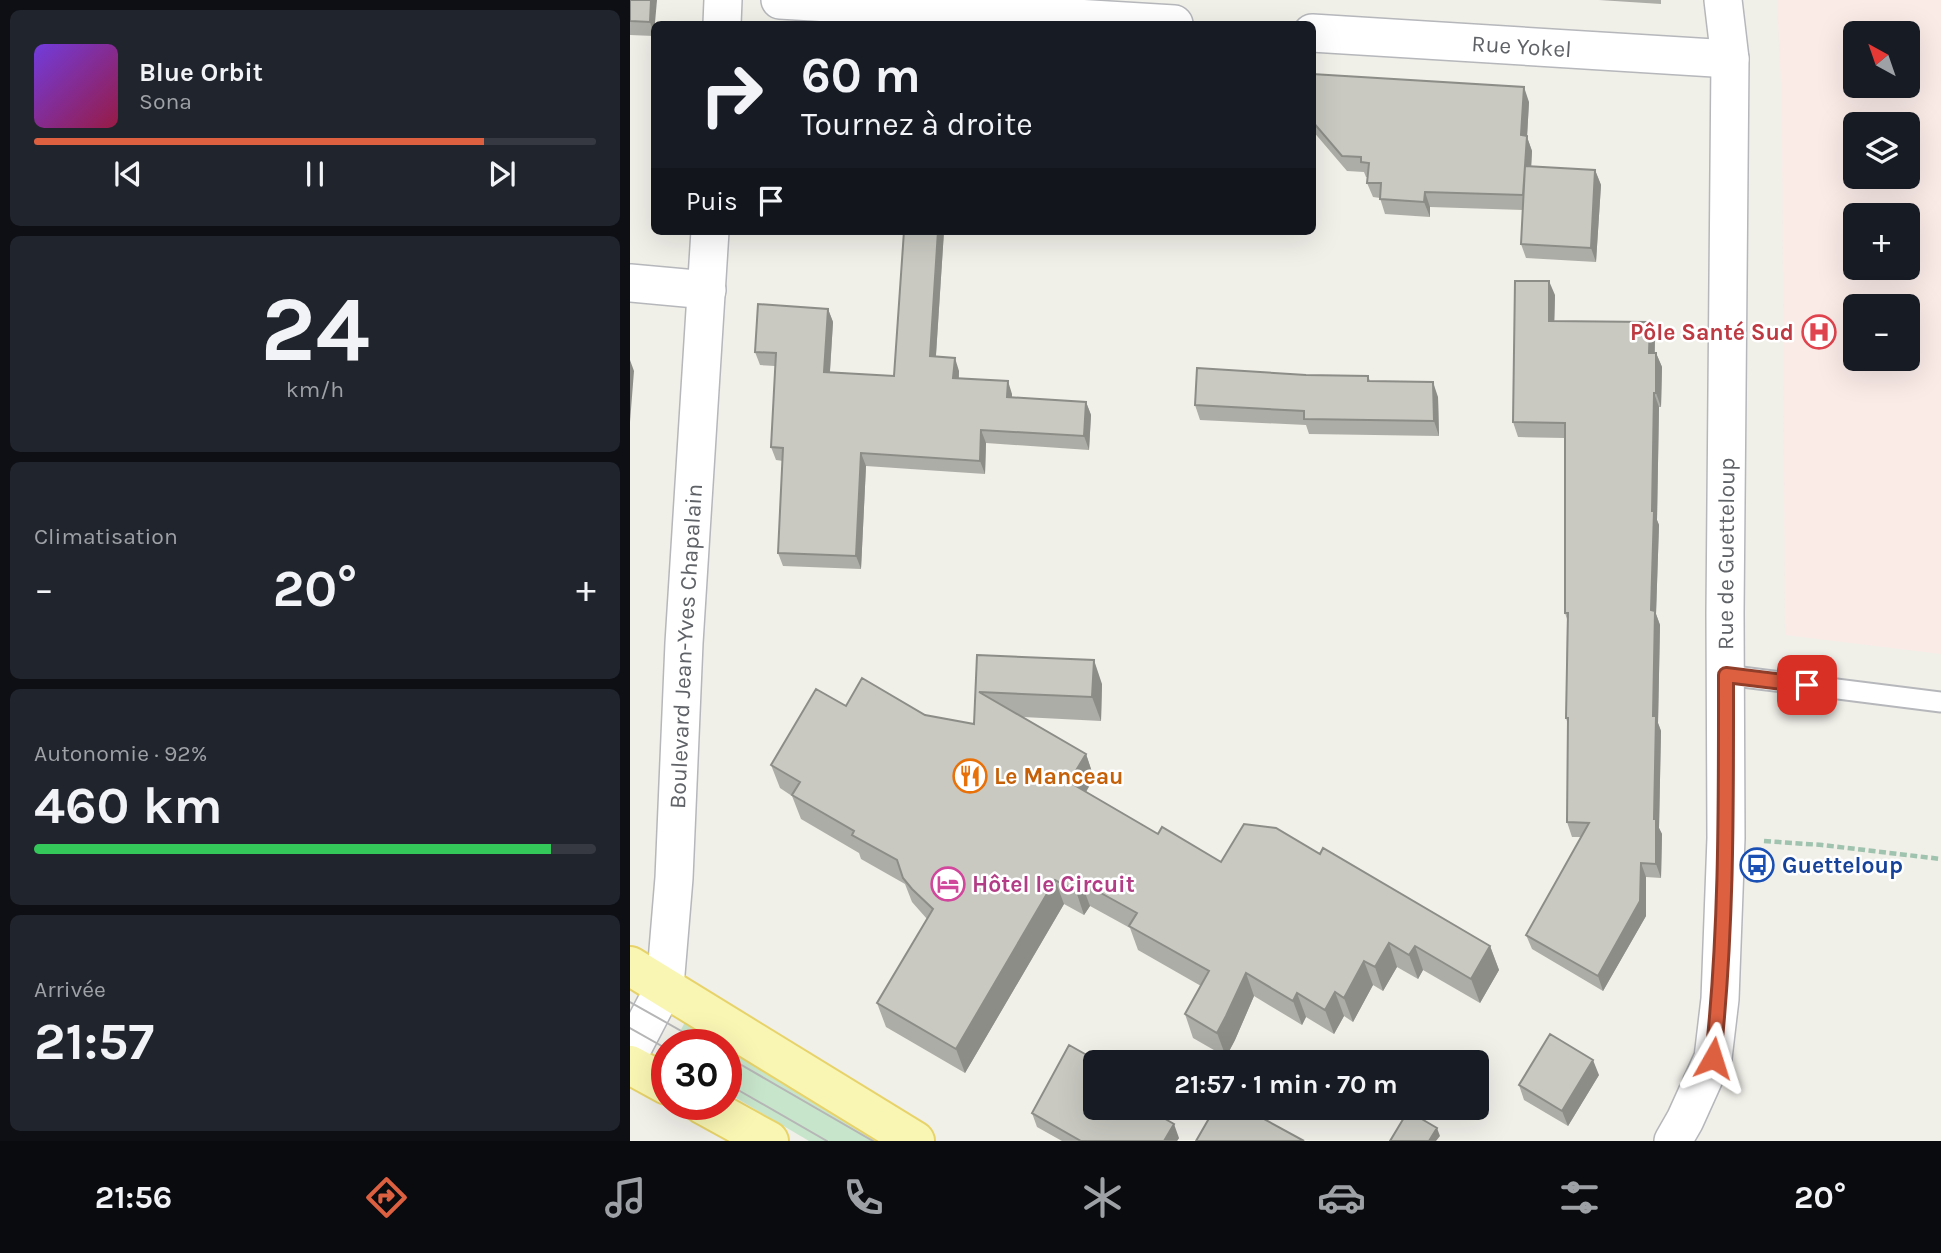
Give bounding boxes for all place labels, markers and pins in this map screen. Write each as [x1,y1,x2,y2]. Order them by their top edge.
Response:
hospital icon: Pôle Santé Sud [1800,313,1838,351]
place label: Pôle Santé Sud [1630,319,1794,346]
pin [1777,655,1837,715]
restaurant icon: Le Manceau [951,757,989,795]
place label: Le Manceau [994,763,1124,790]
bus stop icon: Guetteloup [1738,846,1776,884]
place label: Guetteloup [1782,852,1903,879]
hotel icon: Hôtel le Circuit [929,865,967,903]
place label: Hôtel le Circuit [972,871,1135,898]

